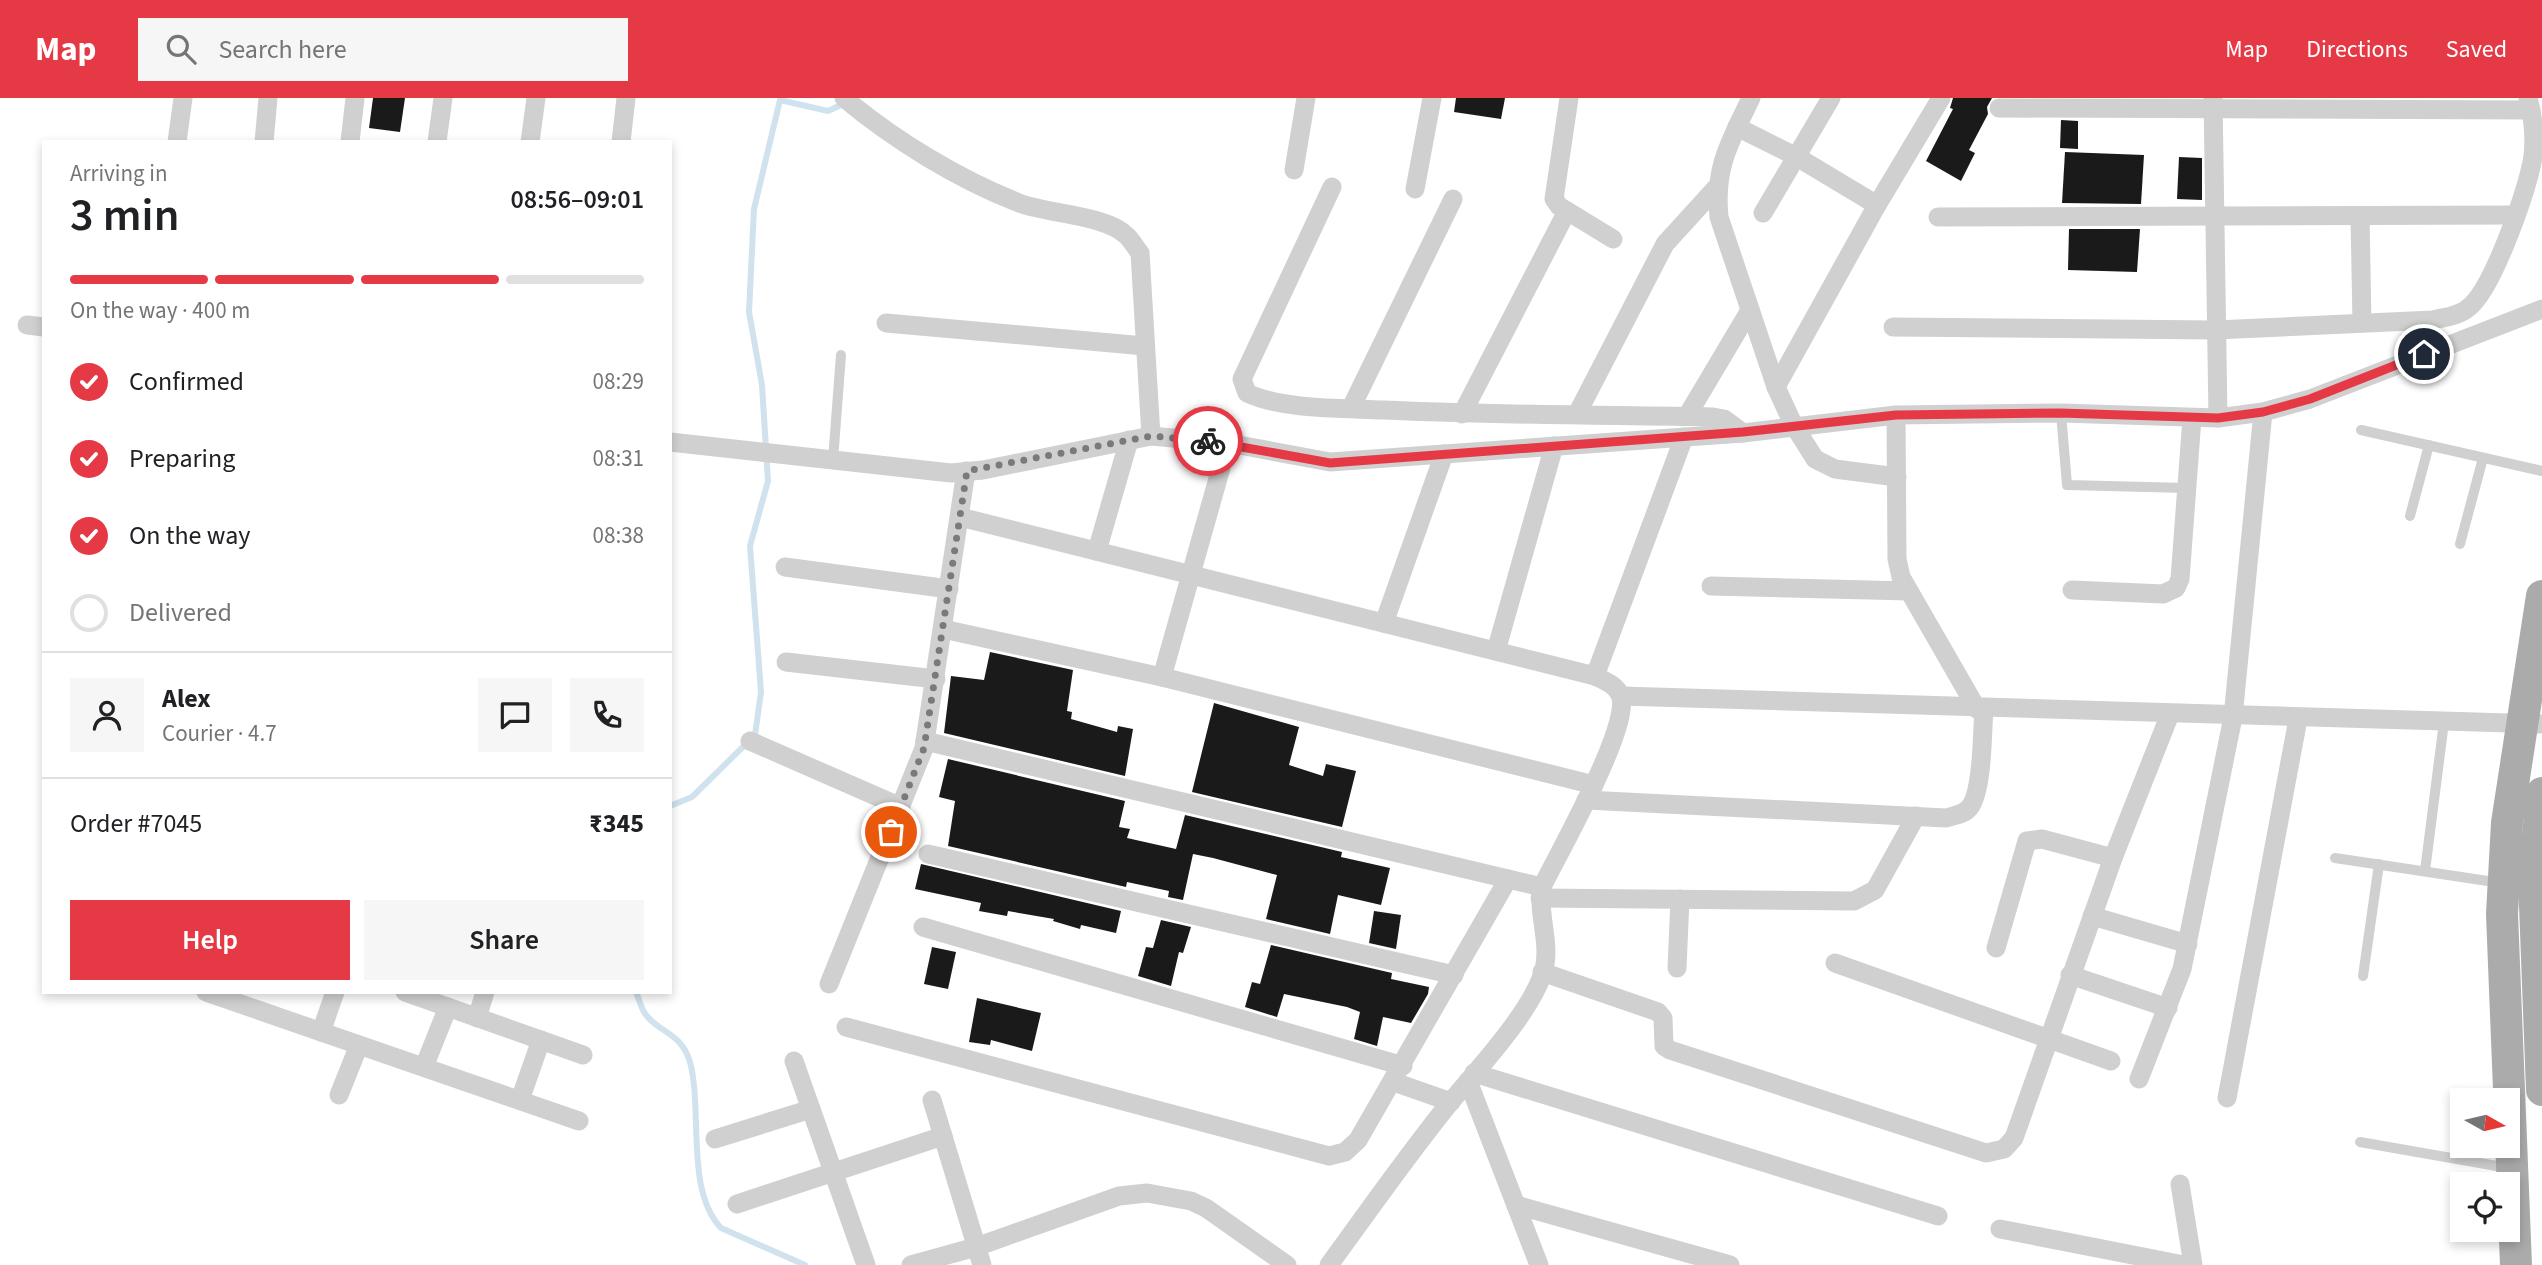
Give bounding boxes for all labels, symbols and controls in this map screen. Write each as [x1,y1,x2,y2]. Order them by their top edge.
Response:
search box [138,18,628,81]
text: Map [35,26,96,73]
icon: search [162,30,200,68]
text: Search here [218,31,347,68]
text: Map [2225,32,2268,67]
text: Directions [2306,32,2408,67]
text: Saved [2446,32,2507,67]
text: Arriving in [70,157,168,190]
text: 08:56–09:01 [511,181,644,218]
text: 3 min [70,183,179,248]
text: On the way · 400 m [70,294,250,327]
pin [2394,324,2454,384]
icon: home [2405,335,2443,373]
icon: check [70,363,108,401]
text: Confirmed [129,363,244,400]
text: 08:29 [593,365,644,398]
courier [1173,406,1243,476]
icon: bike [1189,422,1227,460]
icon: check [70,440,108,478]
text: Preparing [129,440,235,477]
text: 08:31 [593,442,644,475]
icon: check [70,517,108,555]
text: On the way [129,517,250,554]
text: 08:38 [593,519,644,552]
text: Delivered [129,594,232,631]
button: person [70,678,144,752]
button: chat [478,678,552,752]
button: phone [570,678,644,752]
text: Alex [162,680,211,717]
text: Courier · 4.7 [162,717,277,750]
pin [861,802,921,862]
text: Order #7045 [70,805,202,842]
text: ₹345 [589,805,644,842]
icon: bag [872,813,910,851]
button: Help [70,900,350,980]
button: Share [364,900,644,980]
north arrow [2450,1088,2520,1158]
map controls [2450,1088,2520,1242]
button: locate [2450,1172,2520,1242]

